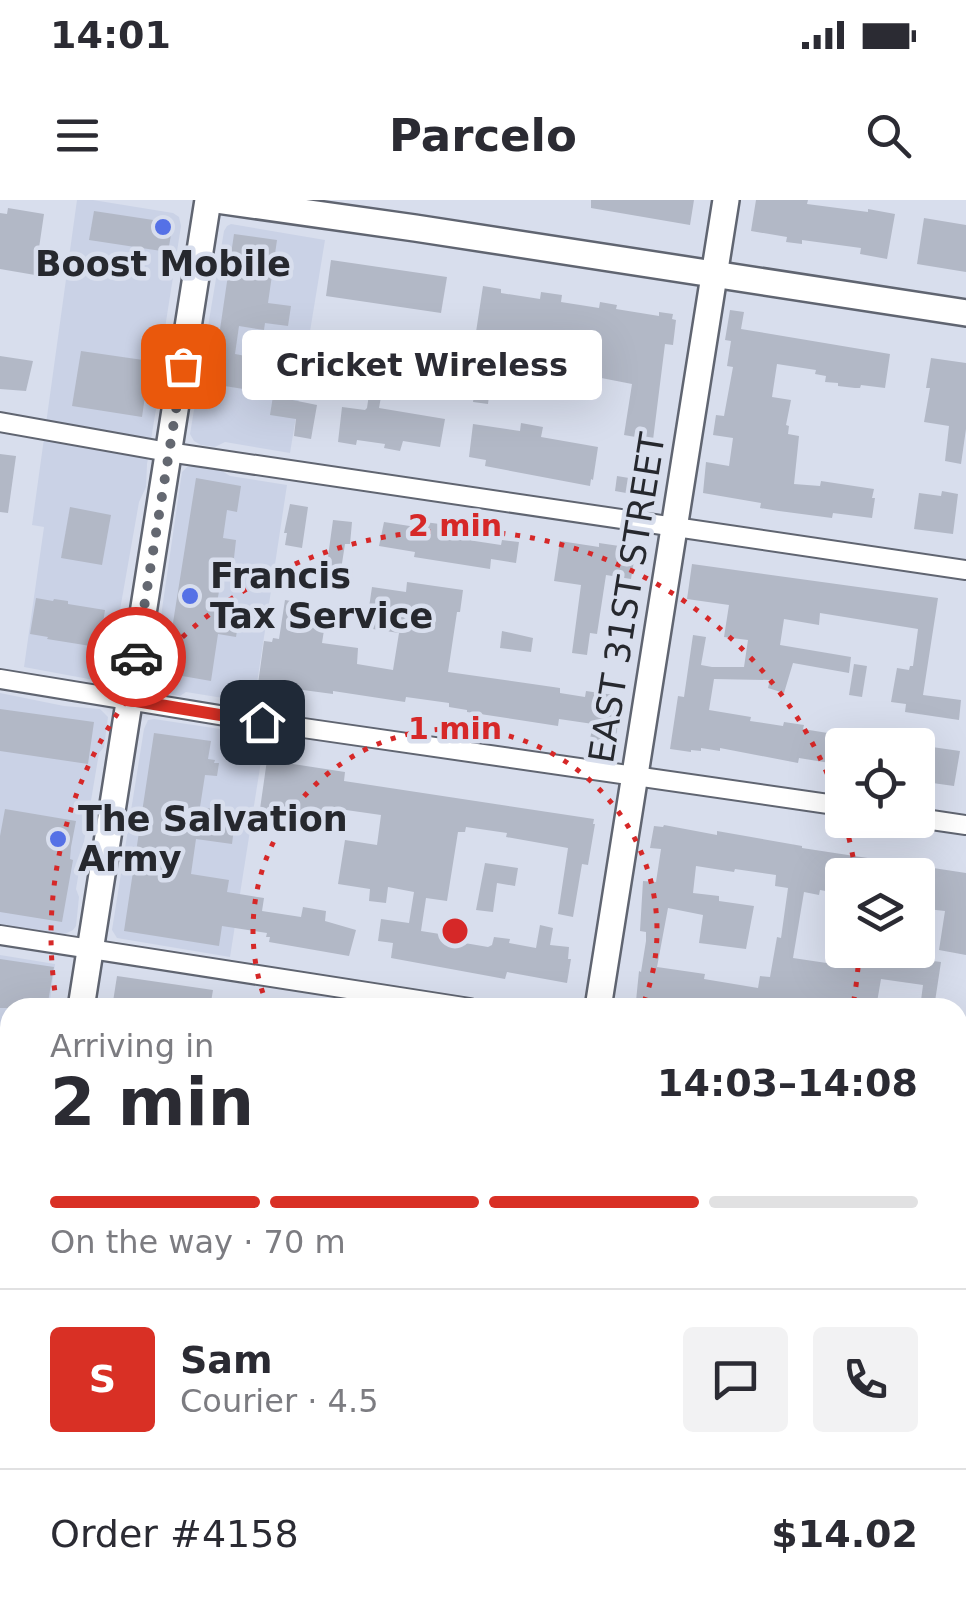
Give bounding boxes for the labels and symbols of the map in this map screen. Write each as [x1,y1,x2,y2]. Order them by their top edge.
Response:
marker: Boost Mobile [152,216,174,238]
place label: Boost Mobile [35,244,291,284]
pin [141,324,226,409]
callout: Cricket Wireless [243,331,603,401]
street label: EAST 31ST STREET [581,430,673,766]
text: 2 min [408,508,502,543]
place label: Francis Tax Service [210,556,433,636]
marker: Francis Tax Service [179,585,201,607]
courier [86,607,186,707]
pin [220,680,305,765]
text: 1 min [408,711,502,746]
place label: The Salvation Army [78,799,348,879]
marker: The Salvation Army [47,828,69,850]
centre of rings [437,913,473,949]

